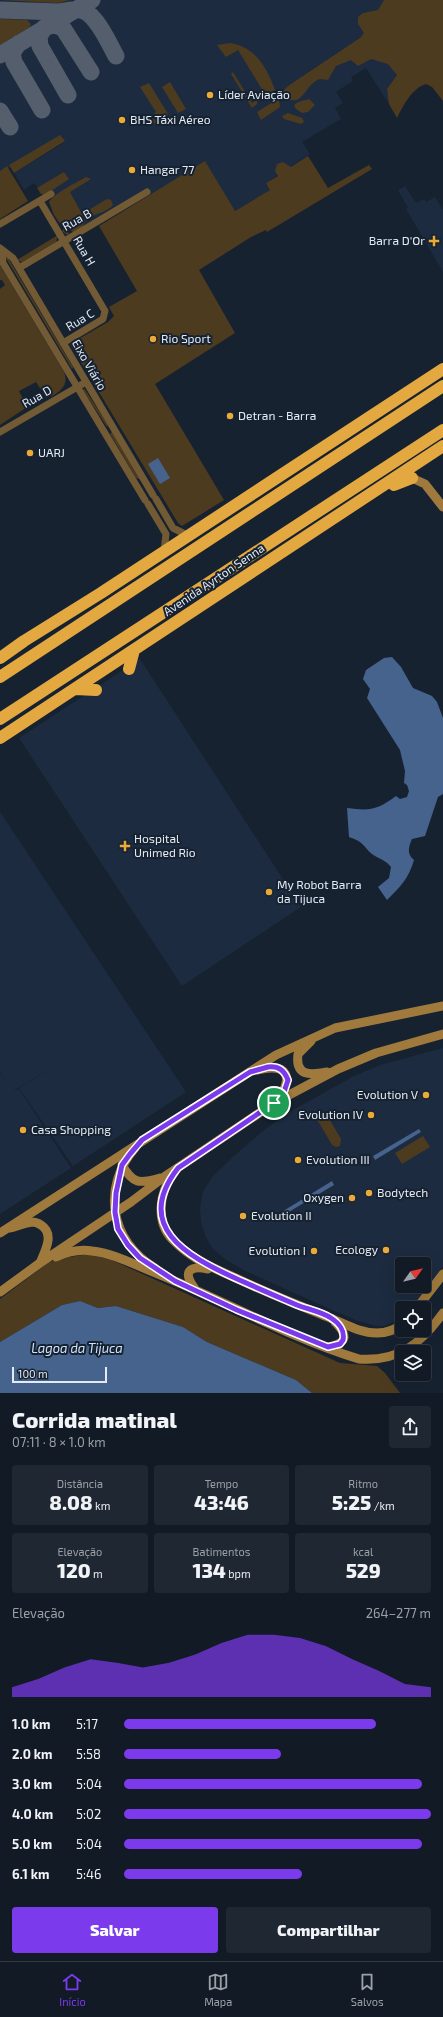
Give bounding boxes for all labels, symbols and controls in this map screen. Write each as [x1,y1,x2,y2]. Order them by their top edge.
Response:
place label: Líder Aviação [218,87,290,102]
marker: Líder Aviação [205,90,215,100]
place label: BHS Táxi Aéreo [130,112,211,126]
marker: BHS Táxi Aéreo [117,115,127,125]
place label: Hangar 77 [140,162,194,176]
marker: Hangar 77 [127,165,137,175]
street label: Rua B [60,205,93,233]
street label: Rua H [71,233,99,268]
place label: Barra D'Or [369,233,425,247]
marker: Barra D'Or [428,235,440,247]
street label: Rua C [63,305,96,333]
place label: Rio Sport [161,331,211,345]
marker: Rio Sport [148,334,158,344]
street label: Eixo Viário [70,336,110,393]
street label: Rua D [19,382,54,410]
place label: Detran - Barra [238,408,316,422]
marker: Detran - Barra [225,411,235,421]
place label: UARJ [38,445,65,459]
marker: UARJ [25,448,35,458]
street label: Avenida Ayrton Senna [160,540,267,618]
place label: Hospital Unimed Rio [134,831,196,859]
marker: Hospital Unimed Rio [119,840,131,852]
place label: My Robot Barra da Tijuca [277,877,362,906]
marker: My Robot Barra da Tijuca [264,887,274,897]
pin [257,1086,291,1120]
place label: Evolution V [357,1087,419,1101]
marker: Evolution V [421,1090,431,1100]
icon: arrive [263,1092,285,1114]
place label: Evolution IV [298,1107,364,1121]
marker: Evolution IV [366,1110,376,1120]
place label: Casa Shopping [31,1122,111,1136]
marker: Casa Shopping [18,1125,28,1135]
place label: Evolution III [306,1152,370,1166]
marker: Evolution III [293,1155,303,1165]
place label: Bodytech [377,1185,428,1199]
marker: Bodytech [364,1188,374,1198]
place label: Oxygen [303,1190,344,1204]
marker: Oxygen [347,1193,357,1203]
place label: Evolution II [251,1208,312,1222]
marker: Evolution II [238,1211,248,1221]
place label: Ecology [335,1242,379,1256]
place label: Evolution I [249,1243,306,1257]
marker: Ecology [381,1245,391,1255]
marker: Evolution I [309,1246,319,1256]
north arrow [395,1257,431,1293]
map controls [395,1257,431,1381]
button: locate [395,1301,431,1337]
water label: Lagoa da Tijuca [31,1340,123,1356]
button: layers [395,1345,431,1381]
scale bar [12,1365,107,1384]
text: 100 m [18,1367,48,1380]
text: Corrida matinal [12,1406,177,1432]
button: share [389,1406,431,1448]
text: 07:11 · 8 × 1.0 km [12,1434,106,1450]
text: Distância [57,1477,103,1490]
text: Tempo [205,1477,238,1490]
text: Ritmo [348,1477,378,1490]
text: 8.08 [49,1490,93,1514]
text: 43:46 [194,1490,249,1514]
text: 5:25 [332,1490,371,1514]
text: km [93,1499,110,1512]
text: /km [371,1499,395,1512]
text: Elevação [57,1545,102,1558]
text: Batimentos [193,1545,250,1558]
text: kcal [353,1545,373,1558]
text: 120 [57,1558,91,1582]
text: 134 [192,1558,226,1582]
text: 529 [346,1558,381,1582]
text: m [91,1567,103,1580]
text: bpm [226,1567,251,1580]
text: Elevação [12,1605,65,1621]
text: 264–277 m [366,1605,431,1621]
text: 1.0 km [12,1716,51,1732]
text: 5:17 [76,1716,98,1732]
text: 2.0 km [12,1746,52,1762]
text: 5:58 [76,1746,101,1762]
text: 3.0 km [12,1776,52,1792]
text: 5:04 [76,1776,102,1792]
text: 4.0 km [12,1806,53,1822]
text: 5:02 [76,1806,101,1822]
text: 5.0 km [12,1836,52,1852]
text: 5:04 [76,1836,102,1852]
text: 6.1 km [12,1866,49,1882]
text: 5:46 [76,1866,101,1882]
button: Salvar [12,1907,218,1953]
button: Compartilhar [226,1907,431,1953]
tab: Início [59,1971,86,2008]
tab: Mapa [204,1971,232,2008]
tab: Salvos [351,1971,384,2008]

